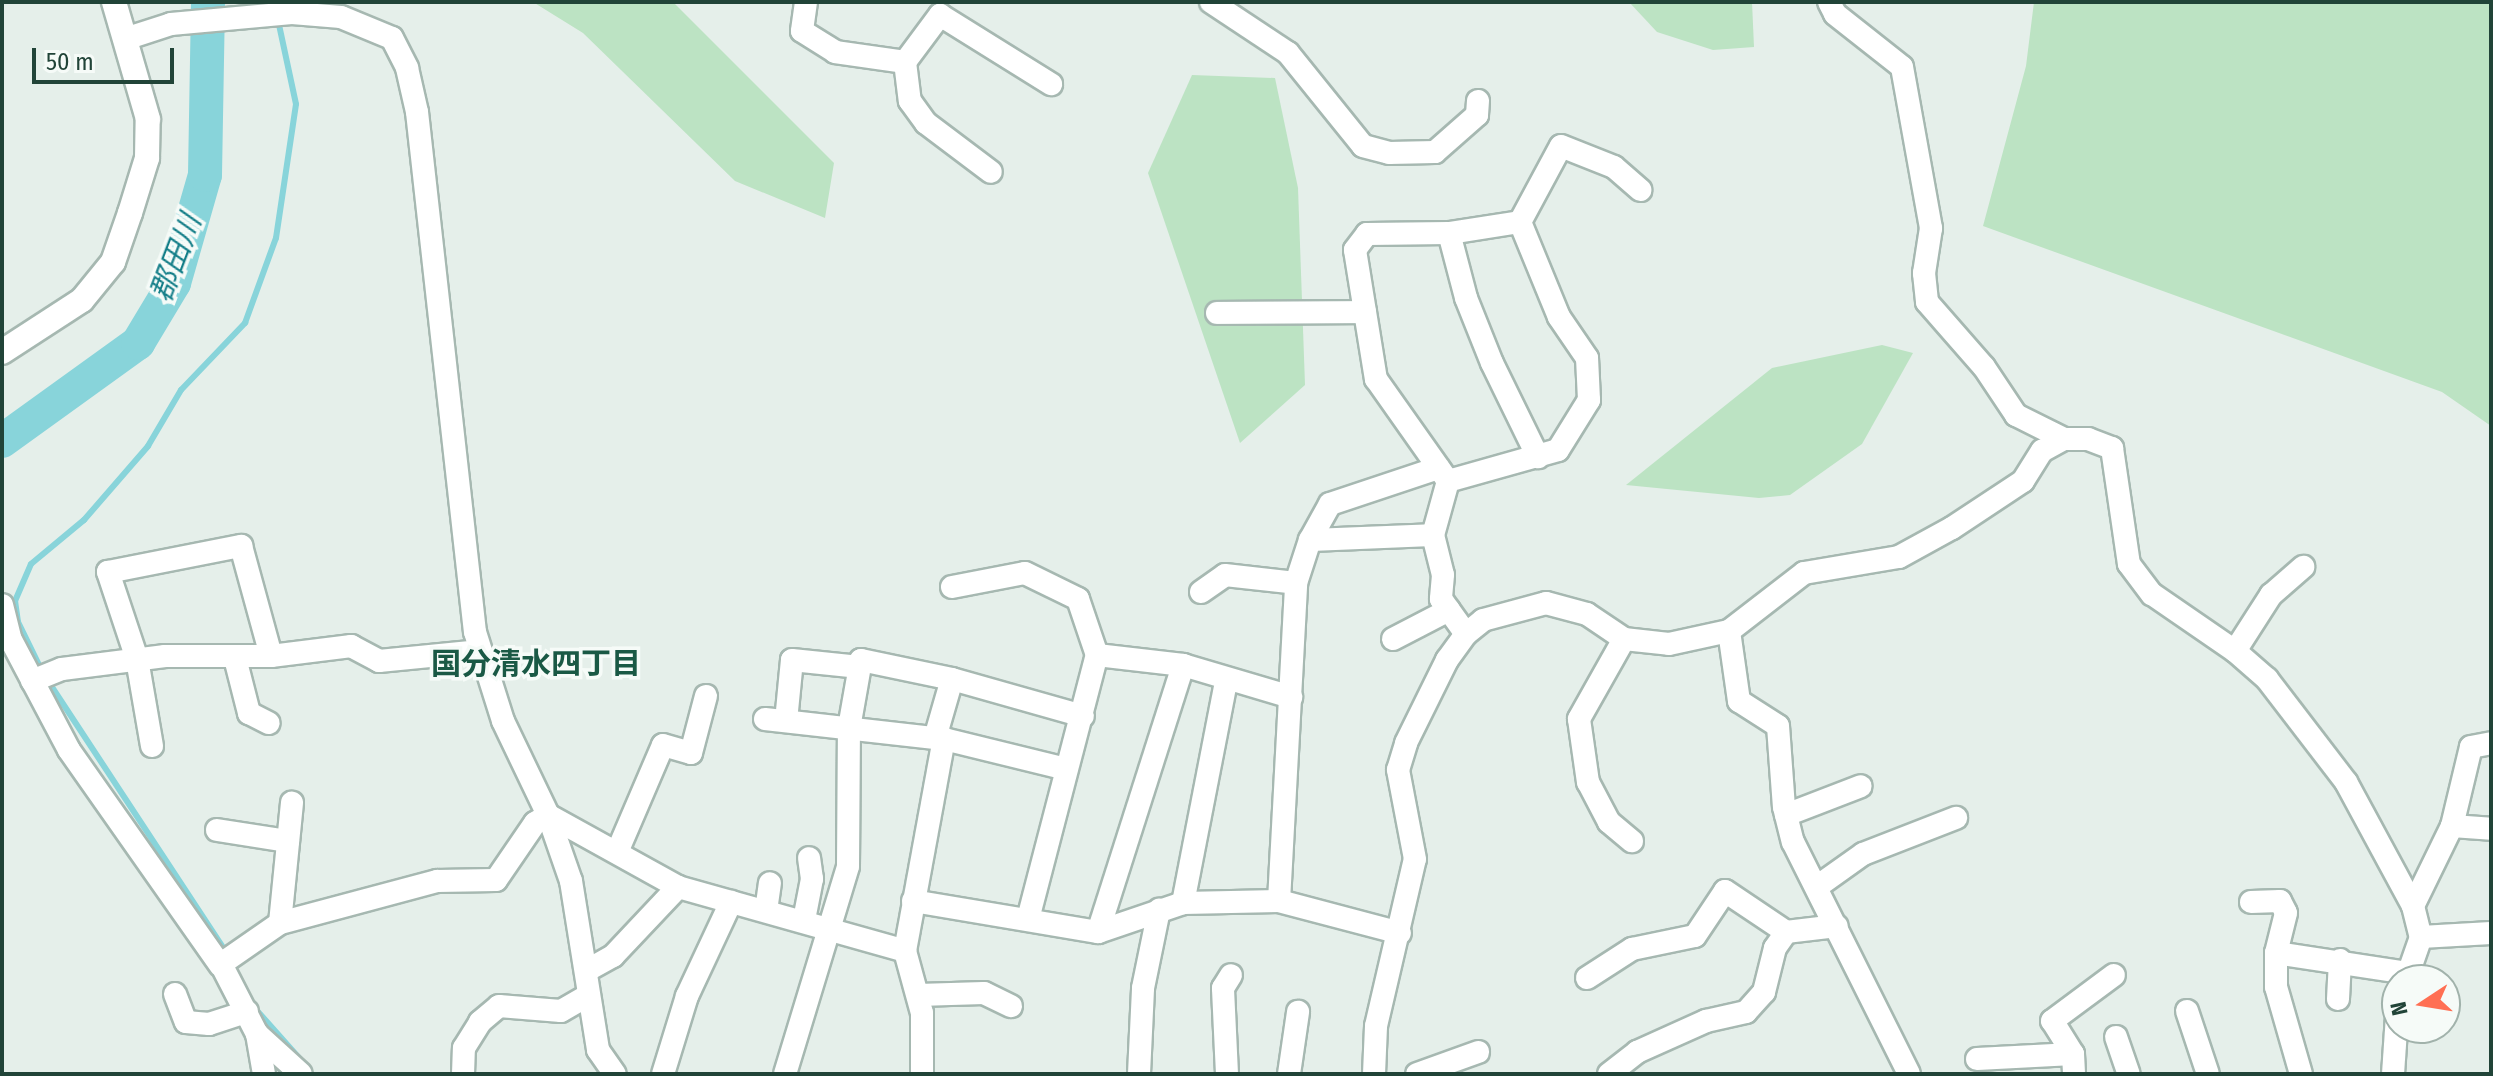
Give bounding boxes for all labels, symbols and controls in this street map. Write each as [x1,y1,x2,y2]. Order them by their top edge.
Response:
scale bar [36,32,178,82]
text: 50 m [46,48,94,76]
water label: 郡田川 [143,210,209,306]
district label: 国分清水四丁目 [431,646,641,682]
north arrow [2381,964,2461,1044]
text: N [2384,999,2414,1018]

